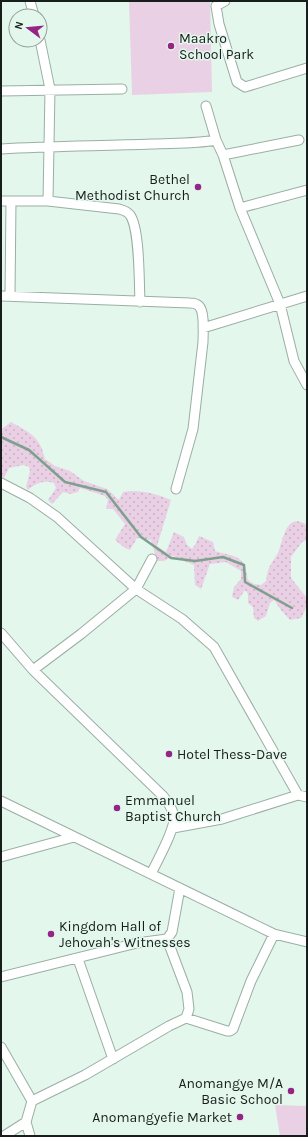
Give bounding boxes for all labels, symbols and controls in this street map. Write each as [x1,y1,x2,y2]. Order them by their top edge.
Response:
north arrow [8,8,48,48]
text: N [12,20,26,31]
place label: Maakro School Park [179,30,254,63]
marker: Maakro School Park [166,41,176,51]
place label: Bethel Methodist Church [75,171,190,204]
marker: Bethel Methodist Church [193,182,203,192]
place label: Hotel Thess-Dave [177,746,287,763]
marker: Hotel Thess-Dave [164,749,174,759]
place label: Emmanuel Baptist Church [125,792,221,825]
marker: Emmanuel Baptist Church [112,803,122,813]
place label: Kingdom Hall of Jehovah's Witnesses [59,918,191,951]
marker: Kingdom Hall of Jehovah's Witnesses [46,929,56,939]
place label: Anomangye M/A Basic School [179,1075,283,1108]
marker: Anomangye M/A Basic School [286,1086,296,1096]
place label: Anomangyefie Market [92,1109,232,1126]
marker: Anomangyefie Market [235,1112,245,1122]

